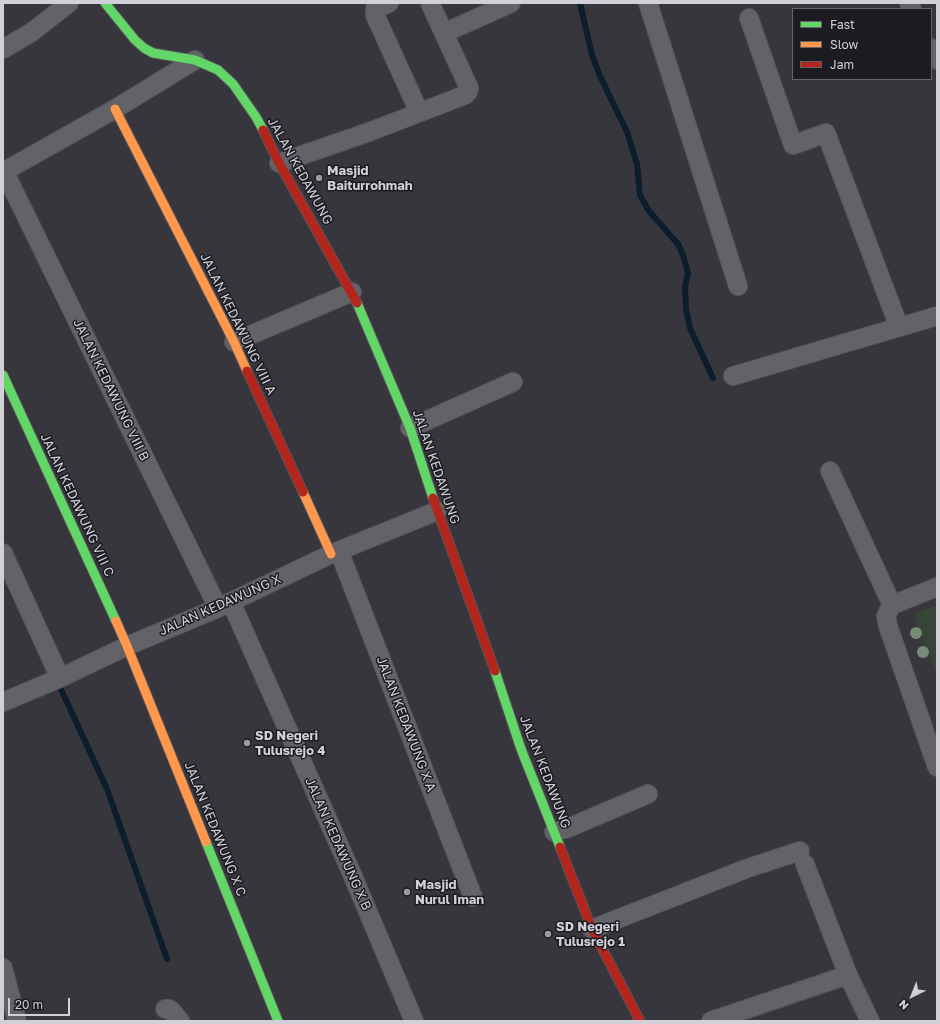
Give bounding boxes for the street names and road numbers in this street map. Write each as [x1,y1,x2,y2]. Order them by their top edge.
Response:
street label: JALAN KEDAWUNG [264,115,336,227]
street label: JALAN KEDAWUNG VIII A [197,250,279,398]
street label: JALAN KEDAWUNG VIII B [70,316,152,464]
street label: JALAN KEDAWUNG [409,408,463,526]
street label: JALAN KEDAWUNG VIII C [37,431,117,579]
street label: JALAN KEDAWUNG X [157,571,283,639]
street label: JALAN KEDAWUNG X A [373,654,439,794]
street label: JALAN KEDAWUNG [516,713,574,831]
street label: JALAN KEDAWUNG X C [181,759,249,899]
street label: JALAN KEDAWUNG X B [302,775,374,913]

